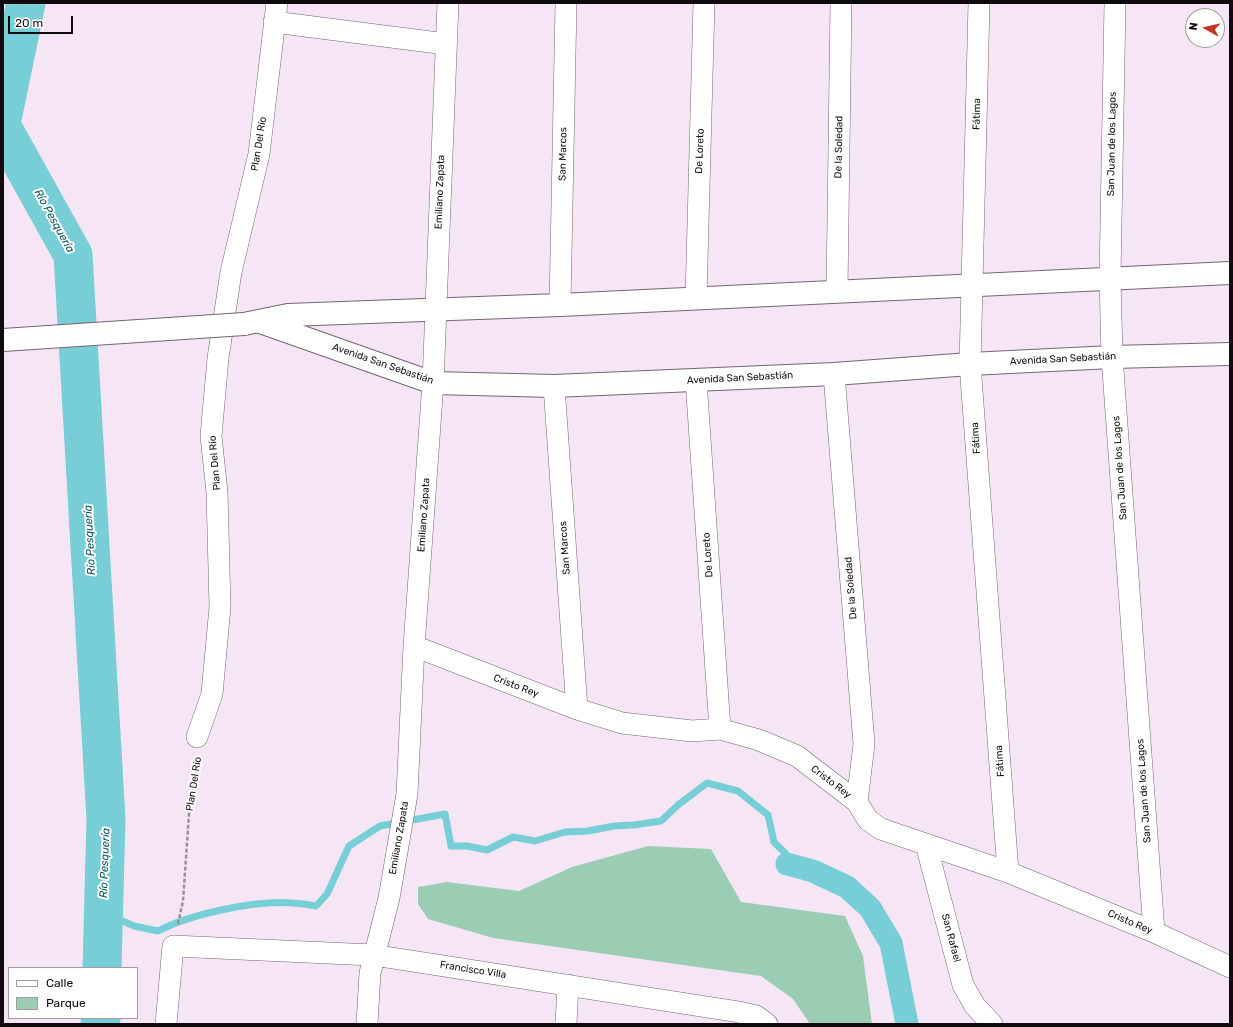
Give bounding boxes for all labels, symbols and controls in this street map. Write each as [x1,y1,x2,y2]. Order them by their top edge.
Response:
scale bar [10,8,75,34]
north arrow [1185,8,1225,48]
text: 20 m [15,16,43,30]
text: N [1187,22,1201,31]
street label: San Juan de los Lagos [1105,92,1119,196]
street label: Fátima [971,98,983,130]
street label: Plan Del Río [249,116,269,172]
street label: De la Soledad [832,116,846,178]
street label: San Marcos [557,127,569,181]
street label: De Loreto [693,128,707,174]
street label: Emiliano Zapata [433,155,447,229]
water label: Río Pesquería [31,187,77,255]
street label: Avenida San Sebastián [331,341,435,387]
street label: Avenida San Sebastián [1010,350,1116,368]
street label: Avenida San Sebastián [687,369,793,387]
street label: San Juan de los Lagos [1110,416,1130,520]
street label: Fátima [969,422,983,454]
street label: Plan Del Río [207,435,223,491]
street label: Emiliano Zapata [415,477,433,553]
water label: Río Pesquería [82,505,98,575]
street label: San Marcos [557,521,573,575]
street label: De Loreto [700,532,716,578]
street label: De la Soledad [842,556,860,620]
street label: Cristo Rey [492,672,540,700]
street label: San Juan de los Lagos [1134,739,1154,843]
street label: Fátima [993,745,1007,777]
street label: Plan Del Río [184,756,204,812]
street label: Cristo Rey [808,763,854,801]
street label: Emiliano Zapata [387,800,411,876]
water label: Río Pesquería [97,828,113,898]
street label: Cristo Rey [1106,907,1154,937]
street label: San Rafael [939,912,963,964]
street label: Francisco Villa [439,959,507,981]
legend [8,967,138,1019]
text: Calle [46,976,73,990]
text: Parque [46,996,86,1010]

